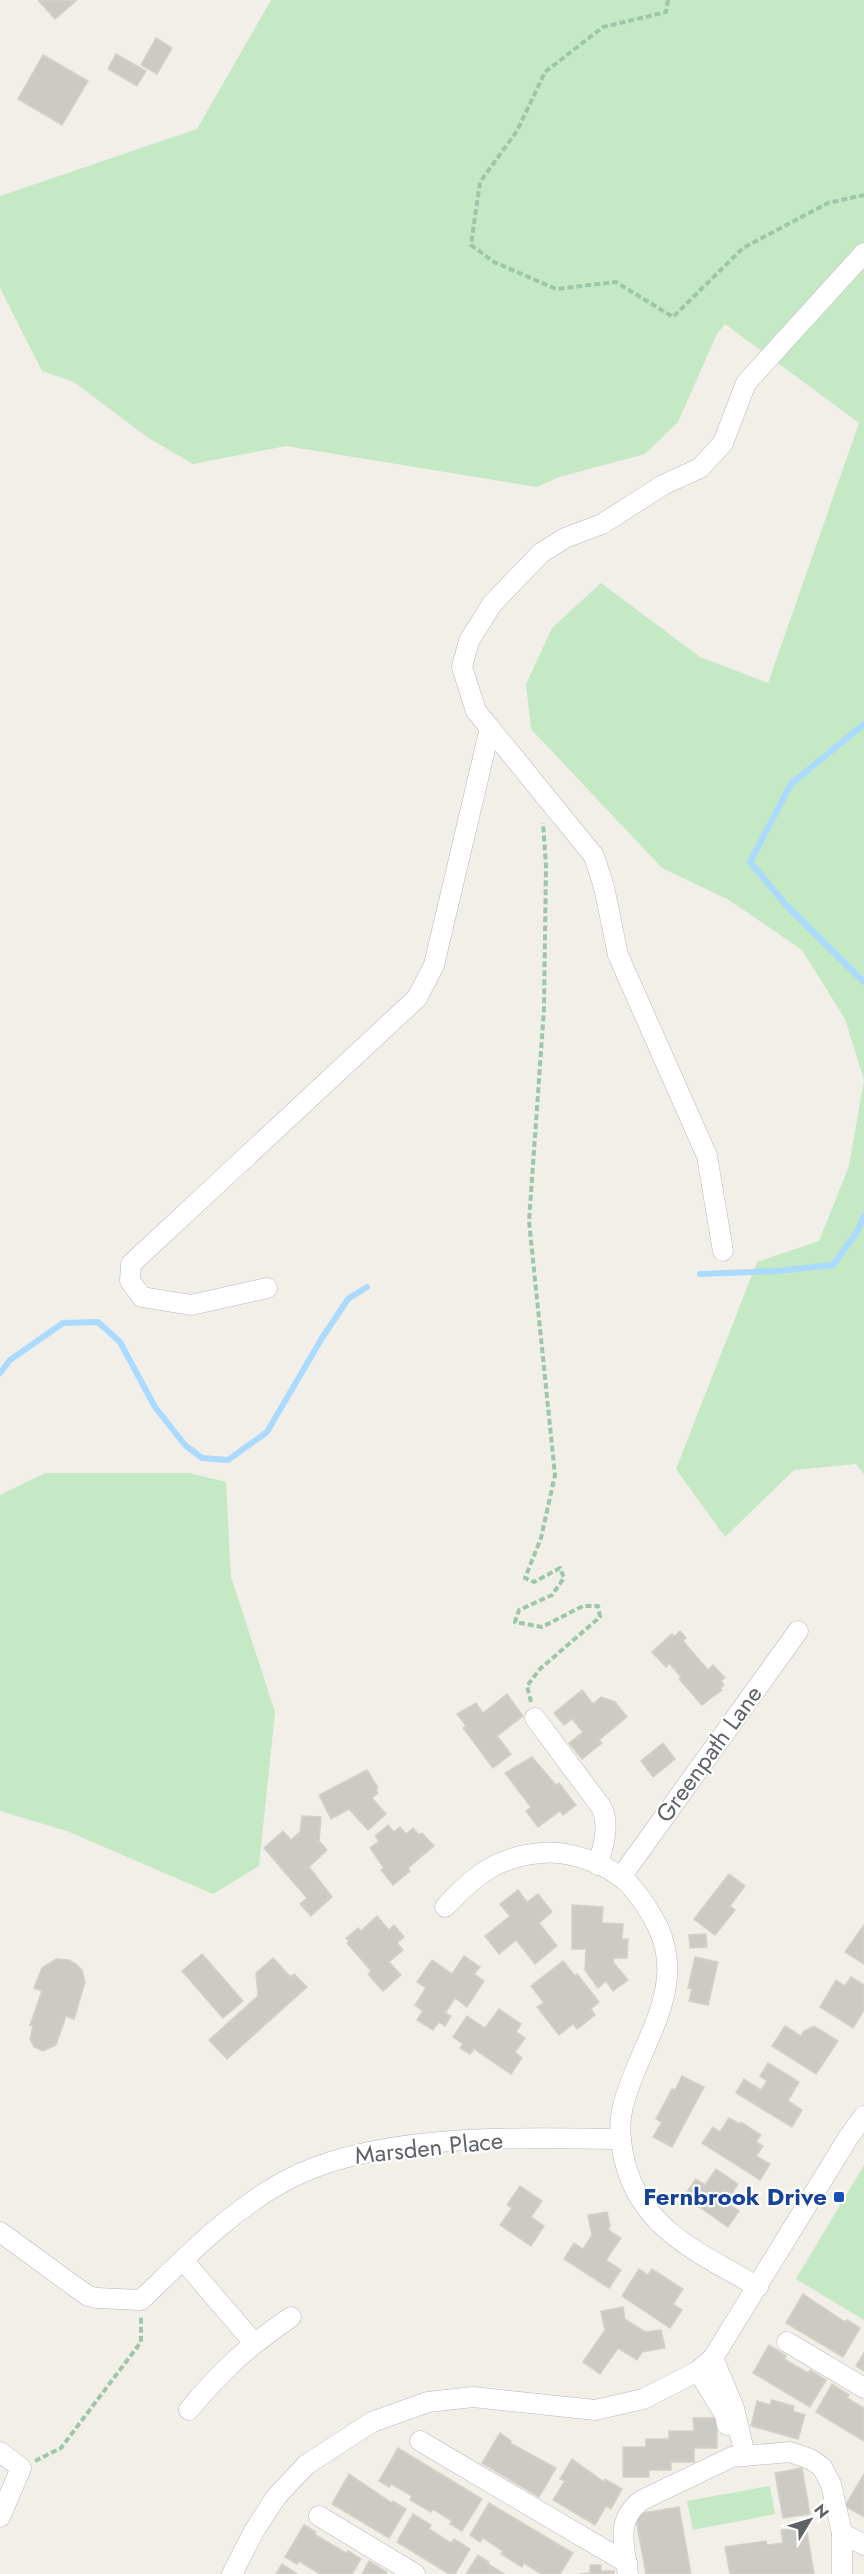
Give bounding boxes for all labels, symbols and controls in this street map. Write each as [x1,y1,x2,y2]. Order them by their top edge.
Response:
street label: Greenpath Lane [647,1678,770,1829]
street label: Marsden Place [353,2122,505,2173]
place label: Fernbrook Drive [643,2179,827,2214]
marker: Fernbrook Drive [832,2190,846,2204]
north arrow [780,2490,840,2550]
text: N [808,2499,834,2523]

